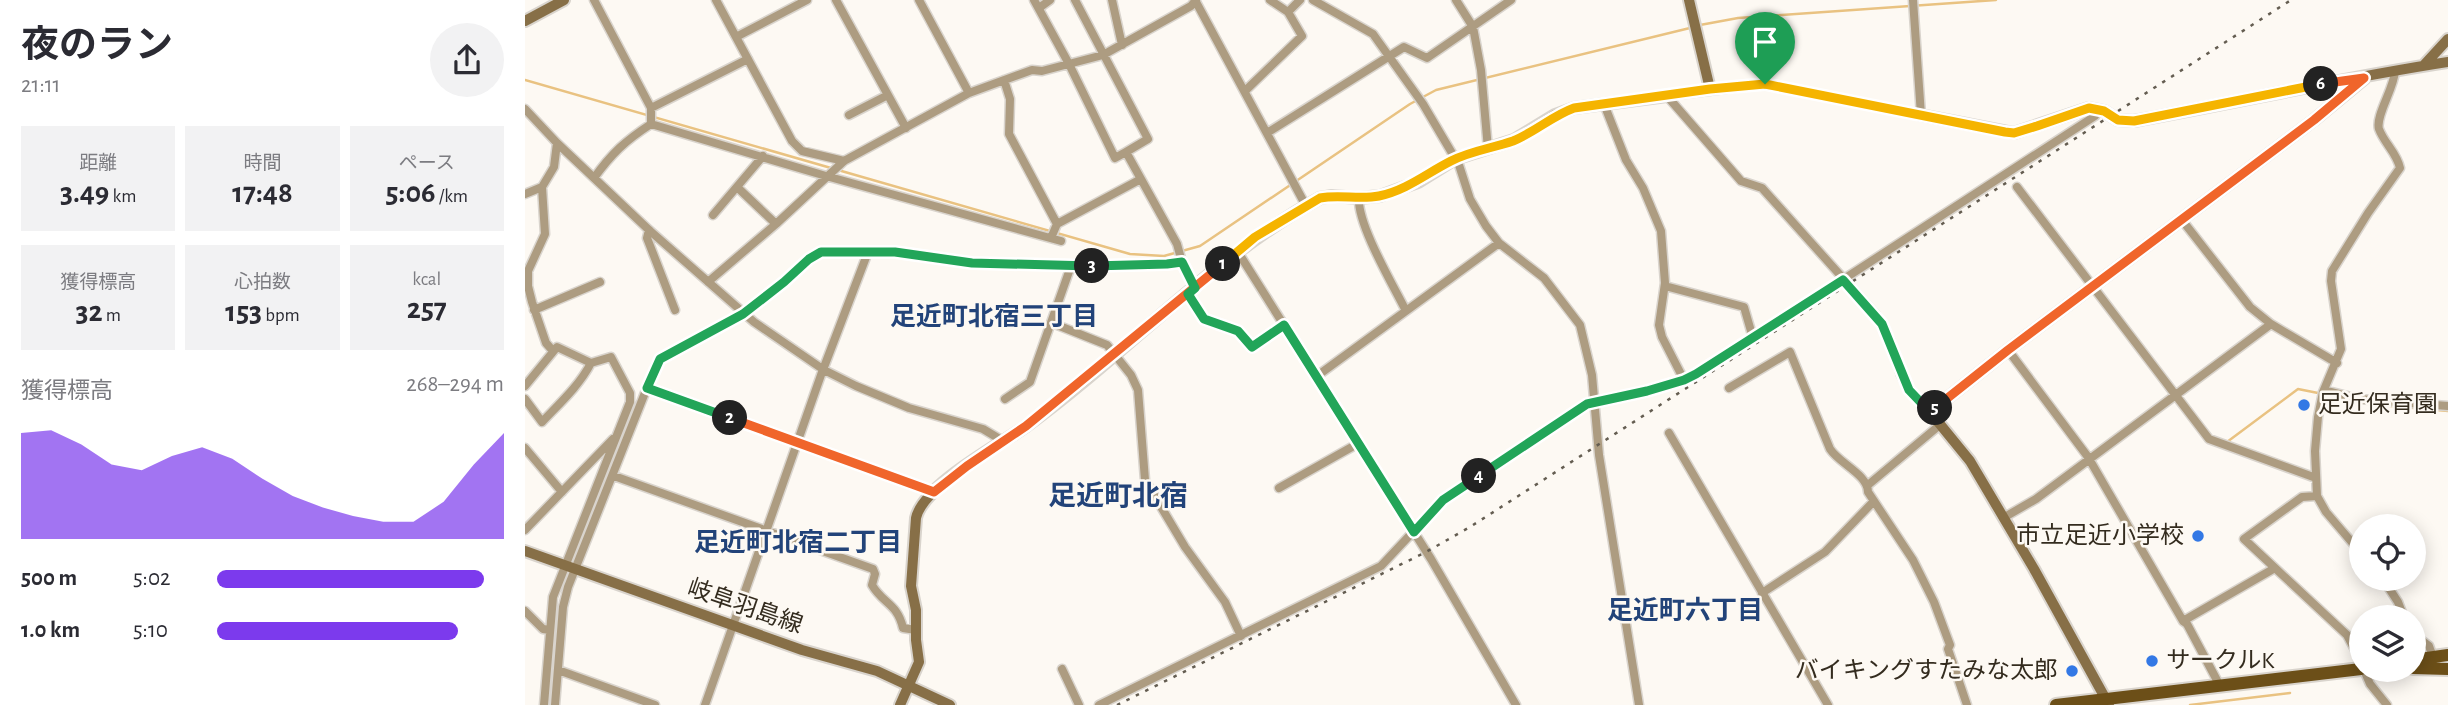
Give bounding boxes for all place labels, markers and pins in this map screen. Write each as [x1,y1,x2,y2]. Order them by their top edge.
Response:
pin [1735,12.0,1795,84]
pin: 6 [2303,66,2339,102]
pin: 1 [1205,246,1241,282]
pin: 3 [1075,248,1109,284]
pin: 5 [1917,390,1953,426]
place label: 足近保育園 [2318,391,2438,417]
marker: 足近保育園 [2296,397,2312,413]
pin: 2 [713,400,747,436]
pin: 4 [1461,458,1497,494]
place label: 市立足近小学校 [2016,522,2184,548]
marker: 市立足近小学校 [2190,528,2206,544]
place label: サークルK [2166,648,2275,673]
marker: サークルK [2144,653,2160,669]
place label: バイキングすたみな太郎 [1795,657,2058,683]
marker: バイキングすたみな太郎 [2064,663,2080,679]

